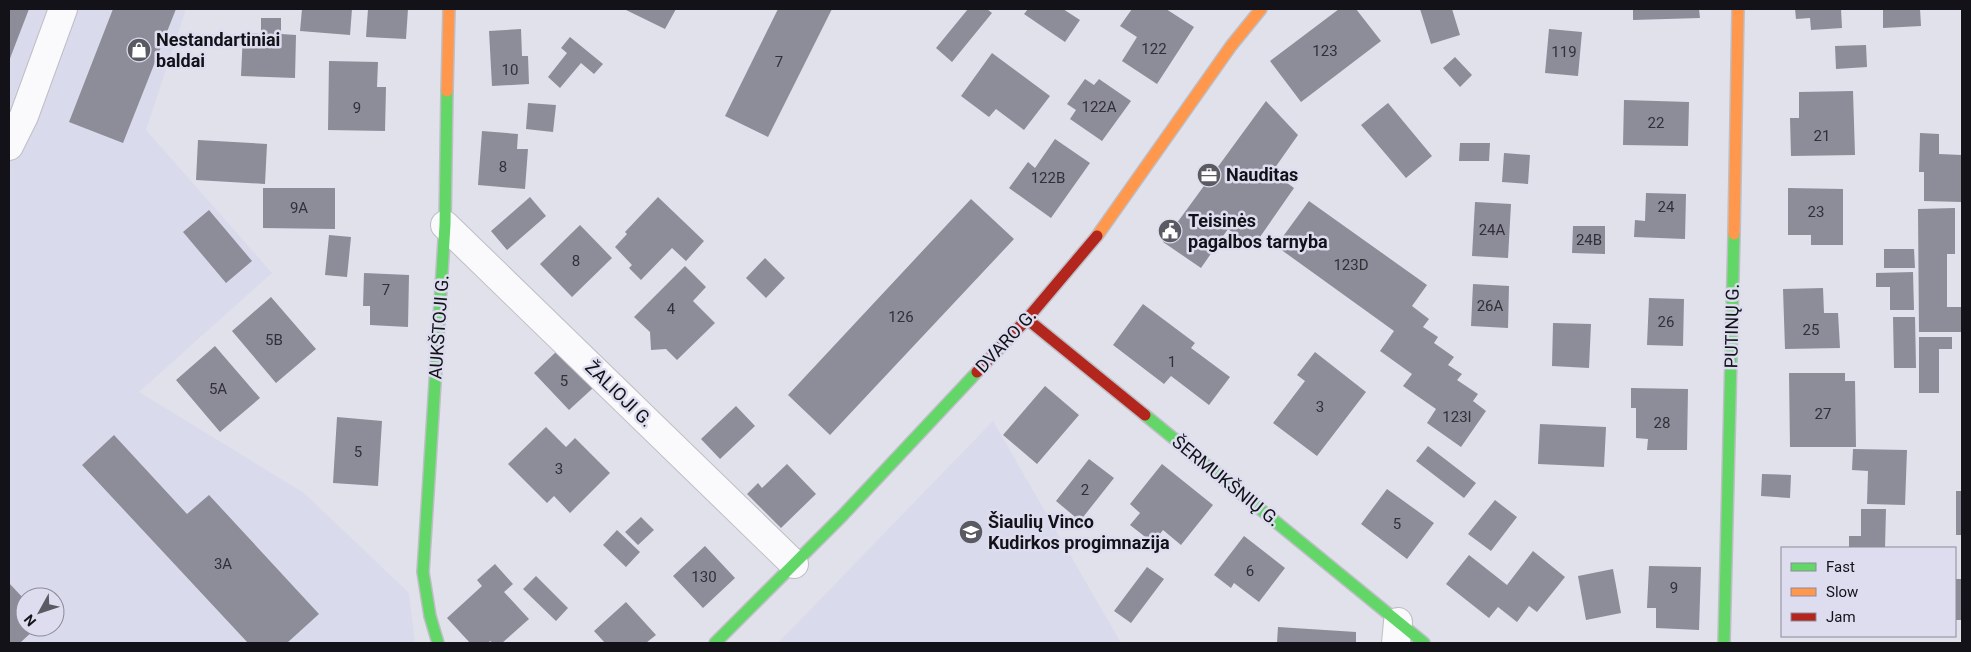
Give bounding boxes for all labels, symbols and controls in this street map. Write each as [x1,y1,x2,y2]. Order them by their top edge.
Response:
place label: Nestandartiniai baldai [156,29,280,71]
shop icon: Nestandartiniai baldai [126,37,152,63]
house number: 122 [1141,40,1167,58]
house number: 123 [1312,42,1338,60]
house number: 119 [1551,43,1577,61]
house number: 7 [775,53,783,71]
house number: 10 [502,61,518,79]
house number: 122A [1081,98,1117,116]
house number: 9 [353,99,361,117]
house number: 22 [1648,114,1664,132]
house number: 21 [1814,127,1830,145]
house number: 8 [499,158,507,176]
office icon: Nauditas [1196,162,1222,188]
place label: Nauditas [1226,164,1298,185]
house number: 122B [1031,169,1065,187]
house number: 24 [1658,198,1675,216]
house number: 9A [290,199,308,217]
house number: 23 [1808,203,1824,221]
place label: Teisinės pagalbos tarnyba [1188,210,1328,252]
public building icon: Teisinės pagalbos tarnyba [1157,218,1183,244]
house number: 24A [1479,221,1506,239]
house number: 24B [1576,231,1602,249]
house number: 8 [572,252,580,270]
house number: 123D [1333,256,1369,274]
street label: AUKŠTOJI G. [424,274,453,380]
house number: 7 [382,281,390,299]
street label: PUTINŲ G. [1720,283,1743,368]
house number: 26A [1477,297,1504,315]
house number: 4 [667,300,676,318]
street label: DVARO G. [971,305,1040,377]
house number: 126 [888,308,914,326]
house number: 26 [1658,313,1674,331]
house number: 25 [1803,321,1819,339]
house number: 5B [265,331,283,349]
house number: 1 [1168,353,1176,371]
street label: ŽALIOJI G. [581,356,658,431]
house number: 5 [560,372,568,390]
house number: 5A [209,380,227,398]
house number: 3 [1316,398,1324,416]
house number: 27 [1815,405,1831,423]
house number: 123I [1442,408,1472,426]
house number: 28 [1654,414,1670,432]
street label: ŠERMUKŠNIŲ G. [1168,431,1284,530]
house number: 5 [354,443,362,461]
house number: 3 [555,460,563,478]
house number: 2 [1081,481,1089,499]
place label: Šiaulių Vinco Kudirkos progimnazija [988,511,1170,553]
house number: 5 [1393,515,1401,533]
school or university icon: Šiaulių Vinco Kudirkos progimnazija [958,519,984,545]
legend [1781,547,1956,637]
house number: 3A [214,555,232,573]
text: Fast [1826,558,1855,576]
house number: 6 [1246,562,1254,580]
house number: 130 [691,568,717,586]
house number: 9 [1670,579,1678,597]
text: Slow [1826,583,1858,601]
north arrow [15,587,65,637]
text: Jam [1826,608,1856,626]
text: N [21,611,39,629]

